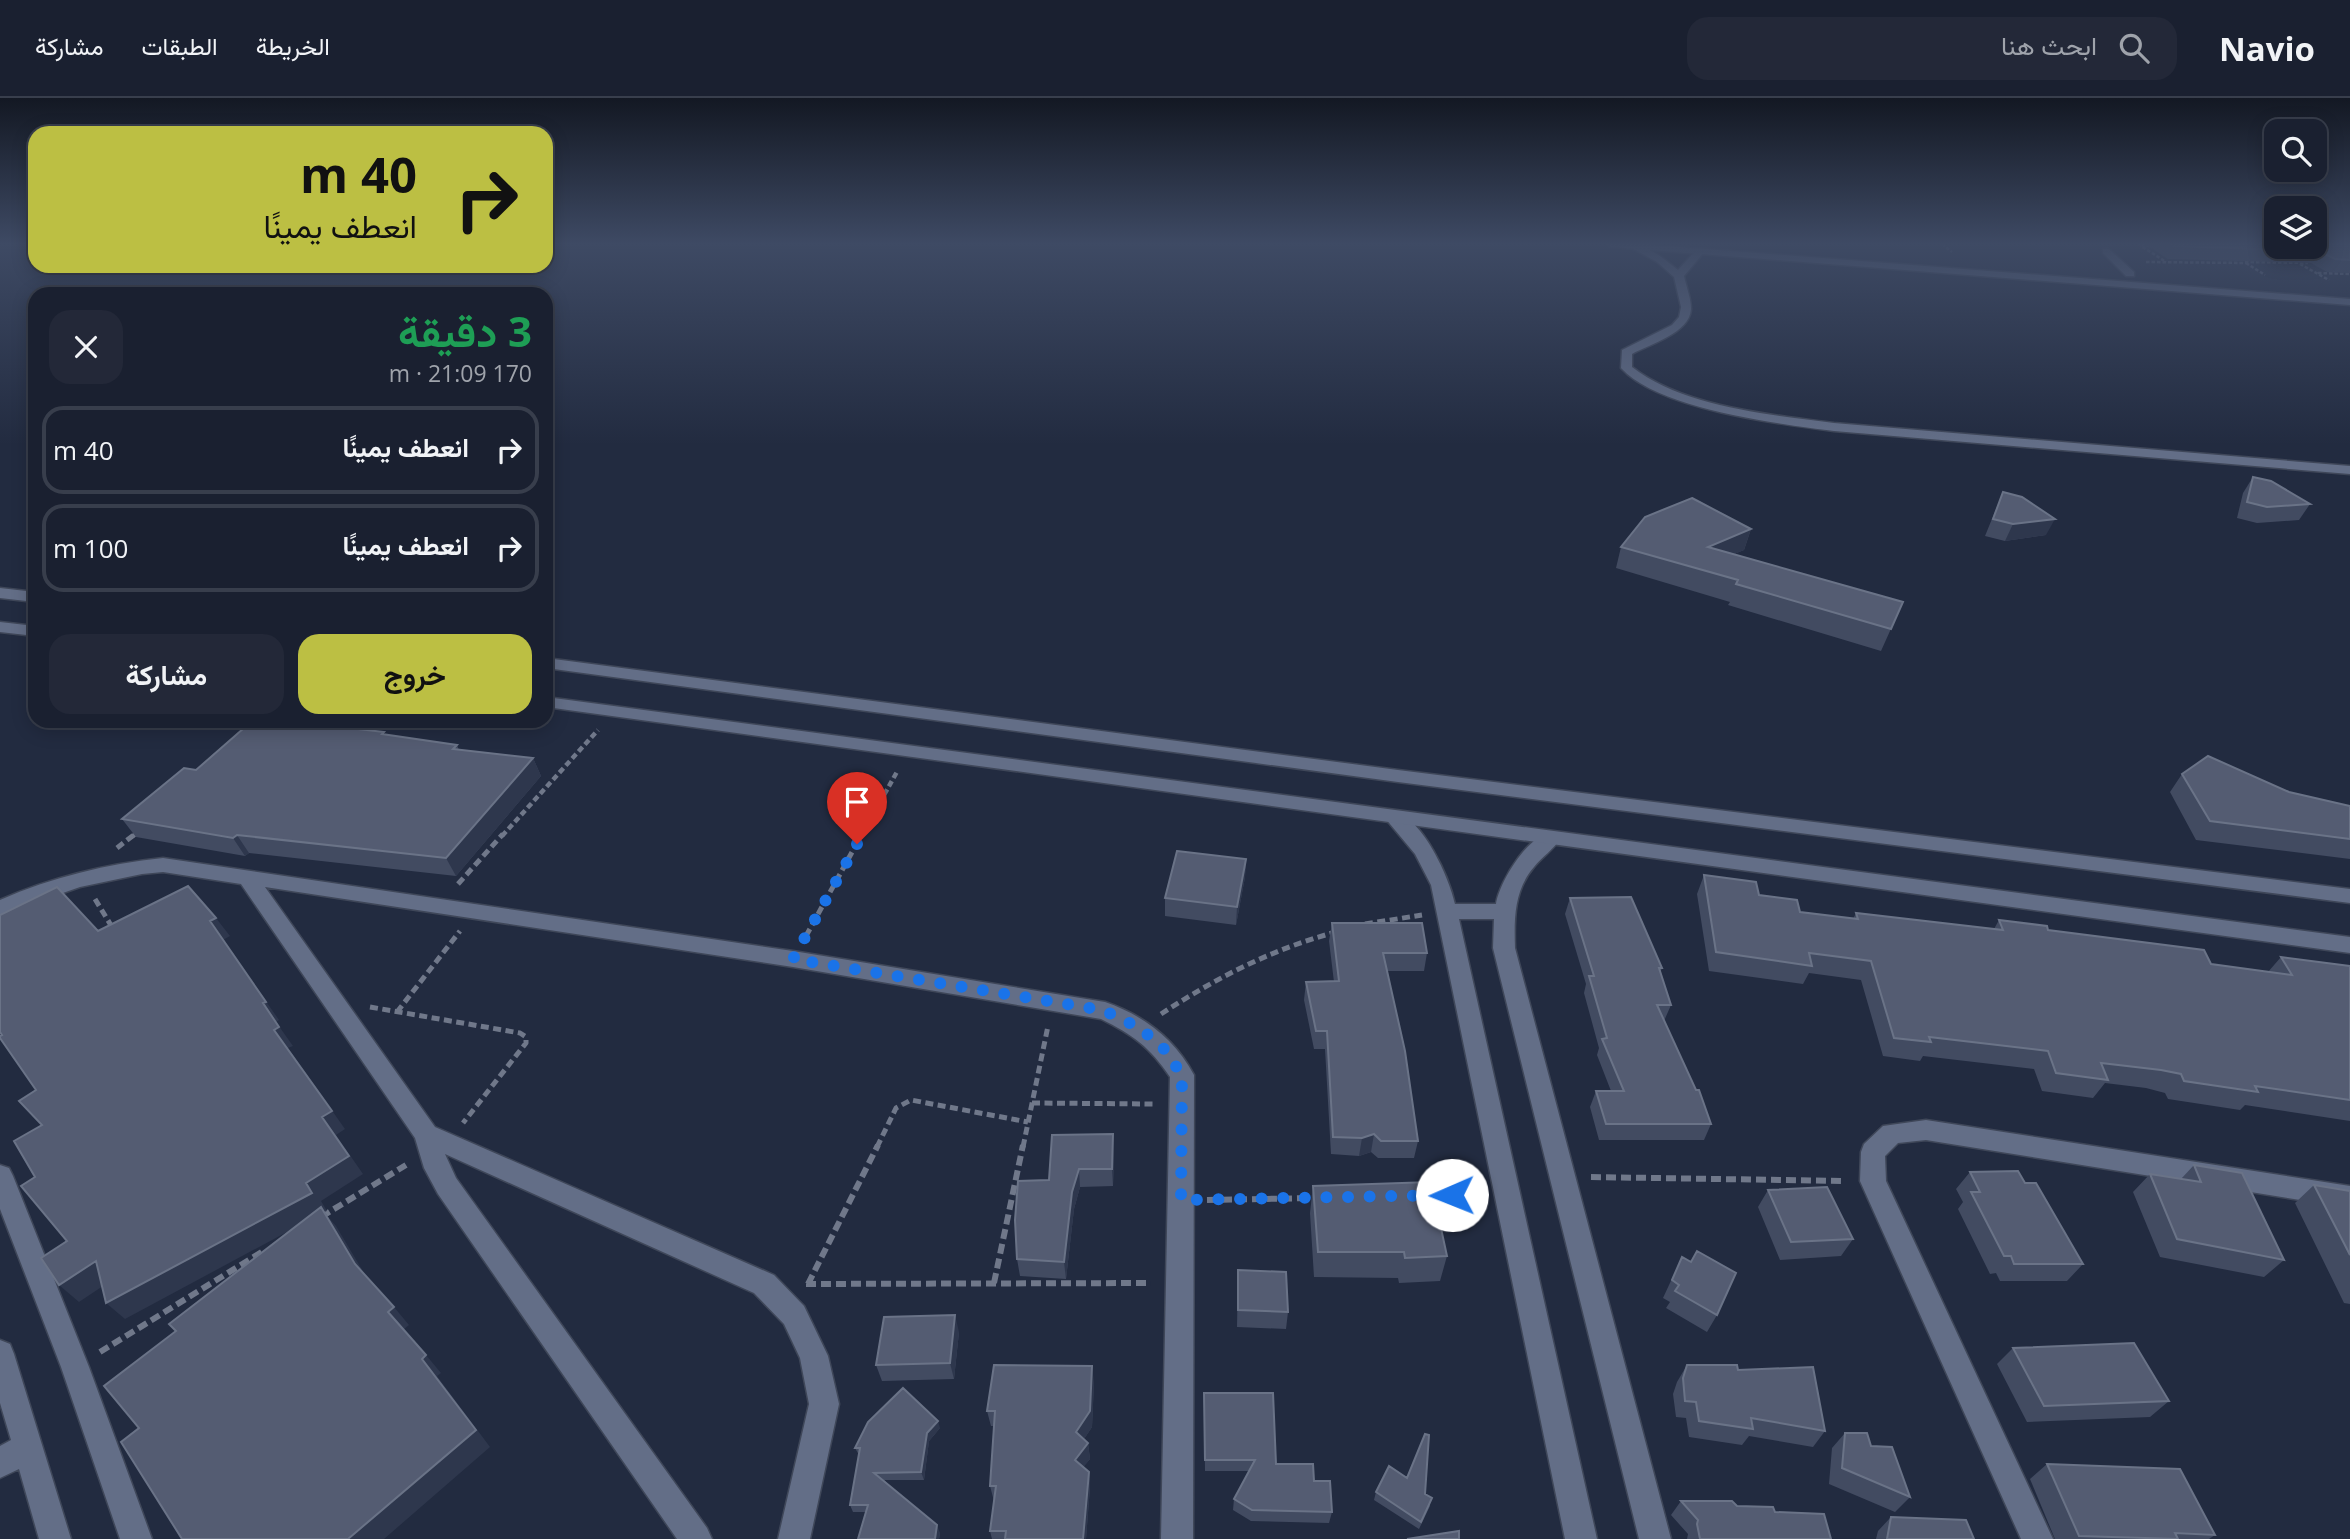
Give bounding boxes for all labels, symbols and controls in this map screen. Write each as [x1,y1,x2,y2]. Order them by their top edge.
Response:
search box [1687,17,2177,80]
text: Navio [2219,26,2315,71]
text: ابحث هنا [2001,27,2097,63]
text: مشاركة [35,29,103,62]
text: الطبقات [141,29,218,62]
text: الخريطة [256,29,330,62]
icon: search [2115,29,2153,67]
map controls [2264,119,2327,259]
button: search [2264,119,2327,182]
text: 40 m [300,141,417,207]
icon: right [441,154,532,245]
button: layers [2264,196,2327,259]
text: انعطف يمينًا [263,204,417,247]
text: 3 دقيقة [398,302,532,359]
button: close [49,310,123,384]
text: 170 m · 21:09 [389,357,532,389]
text: انعطف يمينًا [342,429,469,465]
icon: right [490,431,528,469]
text: 40 m [53,432,114,468]
text: انعطف يمينًا [342,527,469,563]
icon: right [490,529,528,567]
text: 100 m [53,530,128,566]
button: مشاركة [49,634,284,714]
button: خروج [298,634,532,714]
pin [827,772,887,844]
icon: arrive [838,783,876,821]
position arrow [1415,1158,1489,1232]

